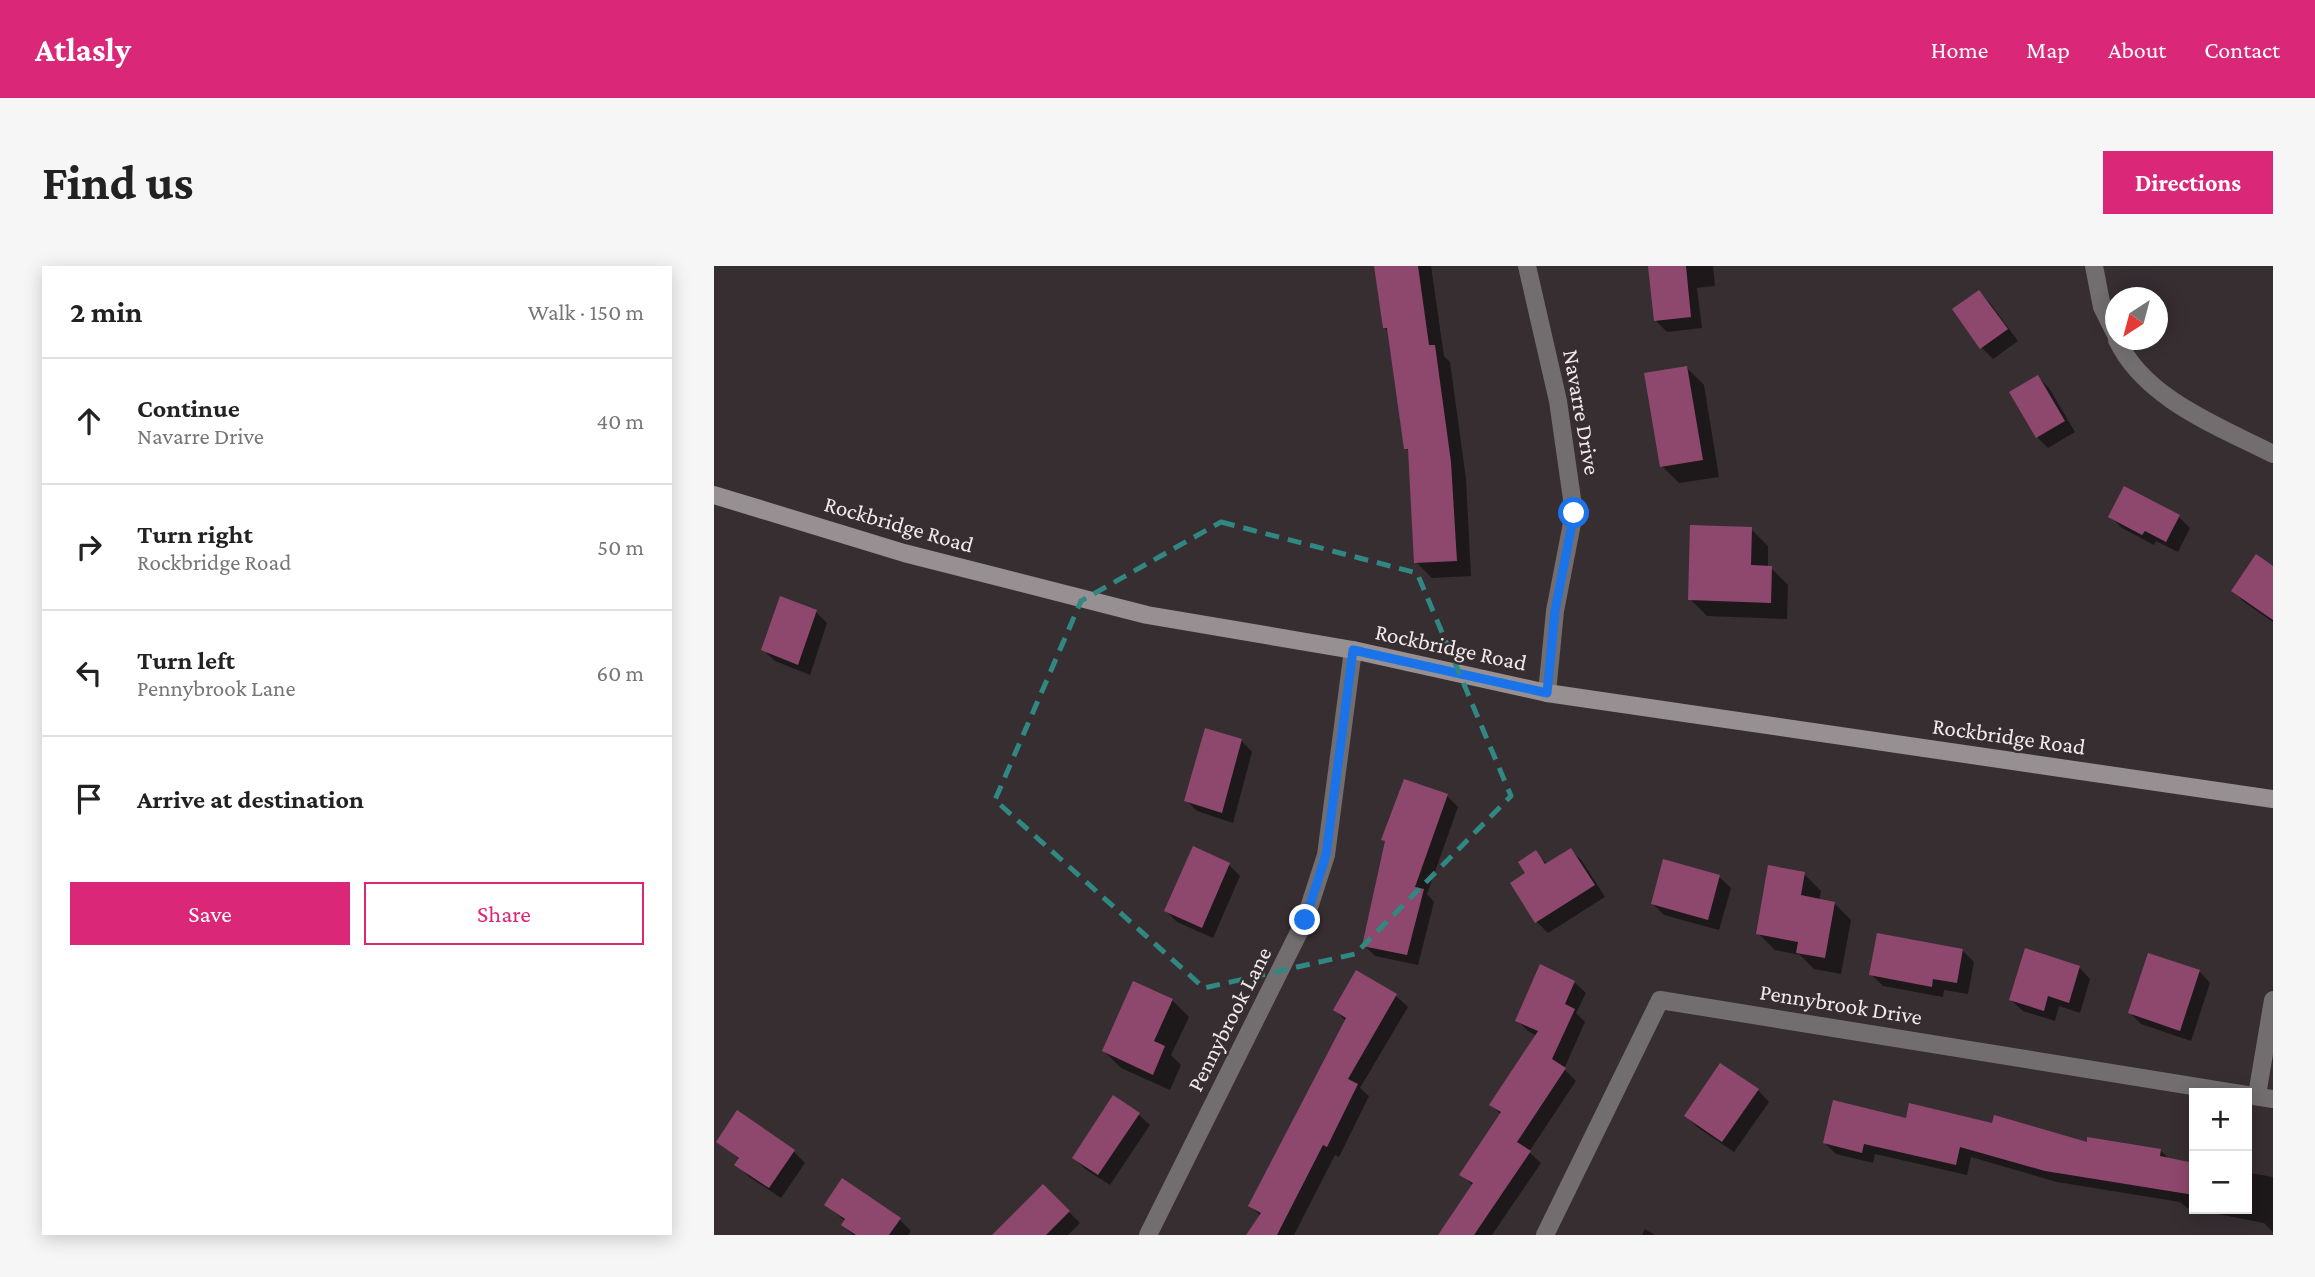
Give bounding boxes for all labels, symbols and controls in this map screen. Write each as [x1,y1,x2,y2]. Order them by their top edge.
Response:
text: Atlasly [35,31,131,68]
text: Home [1931,36,1988,63]
text: Map [2026,36,2070,63]
text: About [2108,36,2166,63]
text: Contact [2204,36,2280,63]
button: Directions [2103,151,2273,214]
text: Find us [42,155,194,210]
north arrow [2105,287,2168,350]
text: 2 min [70,295,142,328]
text: Walk · 150 m [528,299,644,325]
street label: Navarre Drive [1558,347,1606,477]
text: Continue [137,394,240,423]
icon: ahead [70,402,108,440]
text: 40 m [596,408,644,434]
text: Navarre Drive [137,423,264,449]
street label: Rockbridge Road [821,490,977,558]
route start [1558,497,1589,528]
text: Turn right [137,520,253,549]
icon: right [70,528,108,566]
text: 50 m [597,534,644,560]
text: Rockbridge Road [137,549,291,575]
street label: Rockbridge Road [1373,618,1529,676]
text: Turn left [137,646,235,675]
icon: left [70,654,108,692]
text: 60 m [597,660,644,686]
text: Pennybrook Lane [137,675,296,701]
street label: Rockbridge Road [1931,712,2087,760]
icon: arrive [70,780,108,818]
text: Arrive at destination [137,785,364,814]
button: Save [70,882,350,945]
button: Share [364,882,644,945]
route end [1289,904,1320,935]
street label: Pennybrook Lane [1181,942,1277,1096]
street label: Pennybrook Drive [1758,978,1924,1030]
map controls [2189,1088,2252,1214]
button: + [2189,1088,2252,1151]
button: − [2189,1151,2252,1214]

